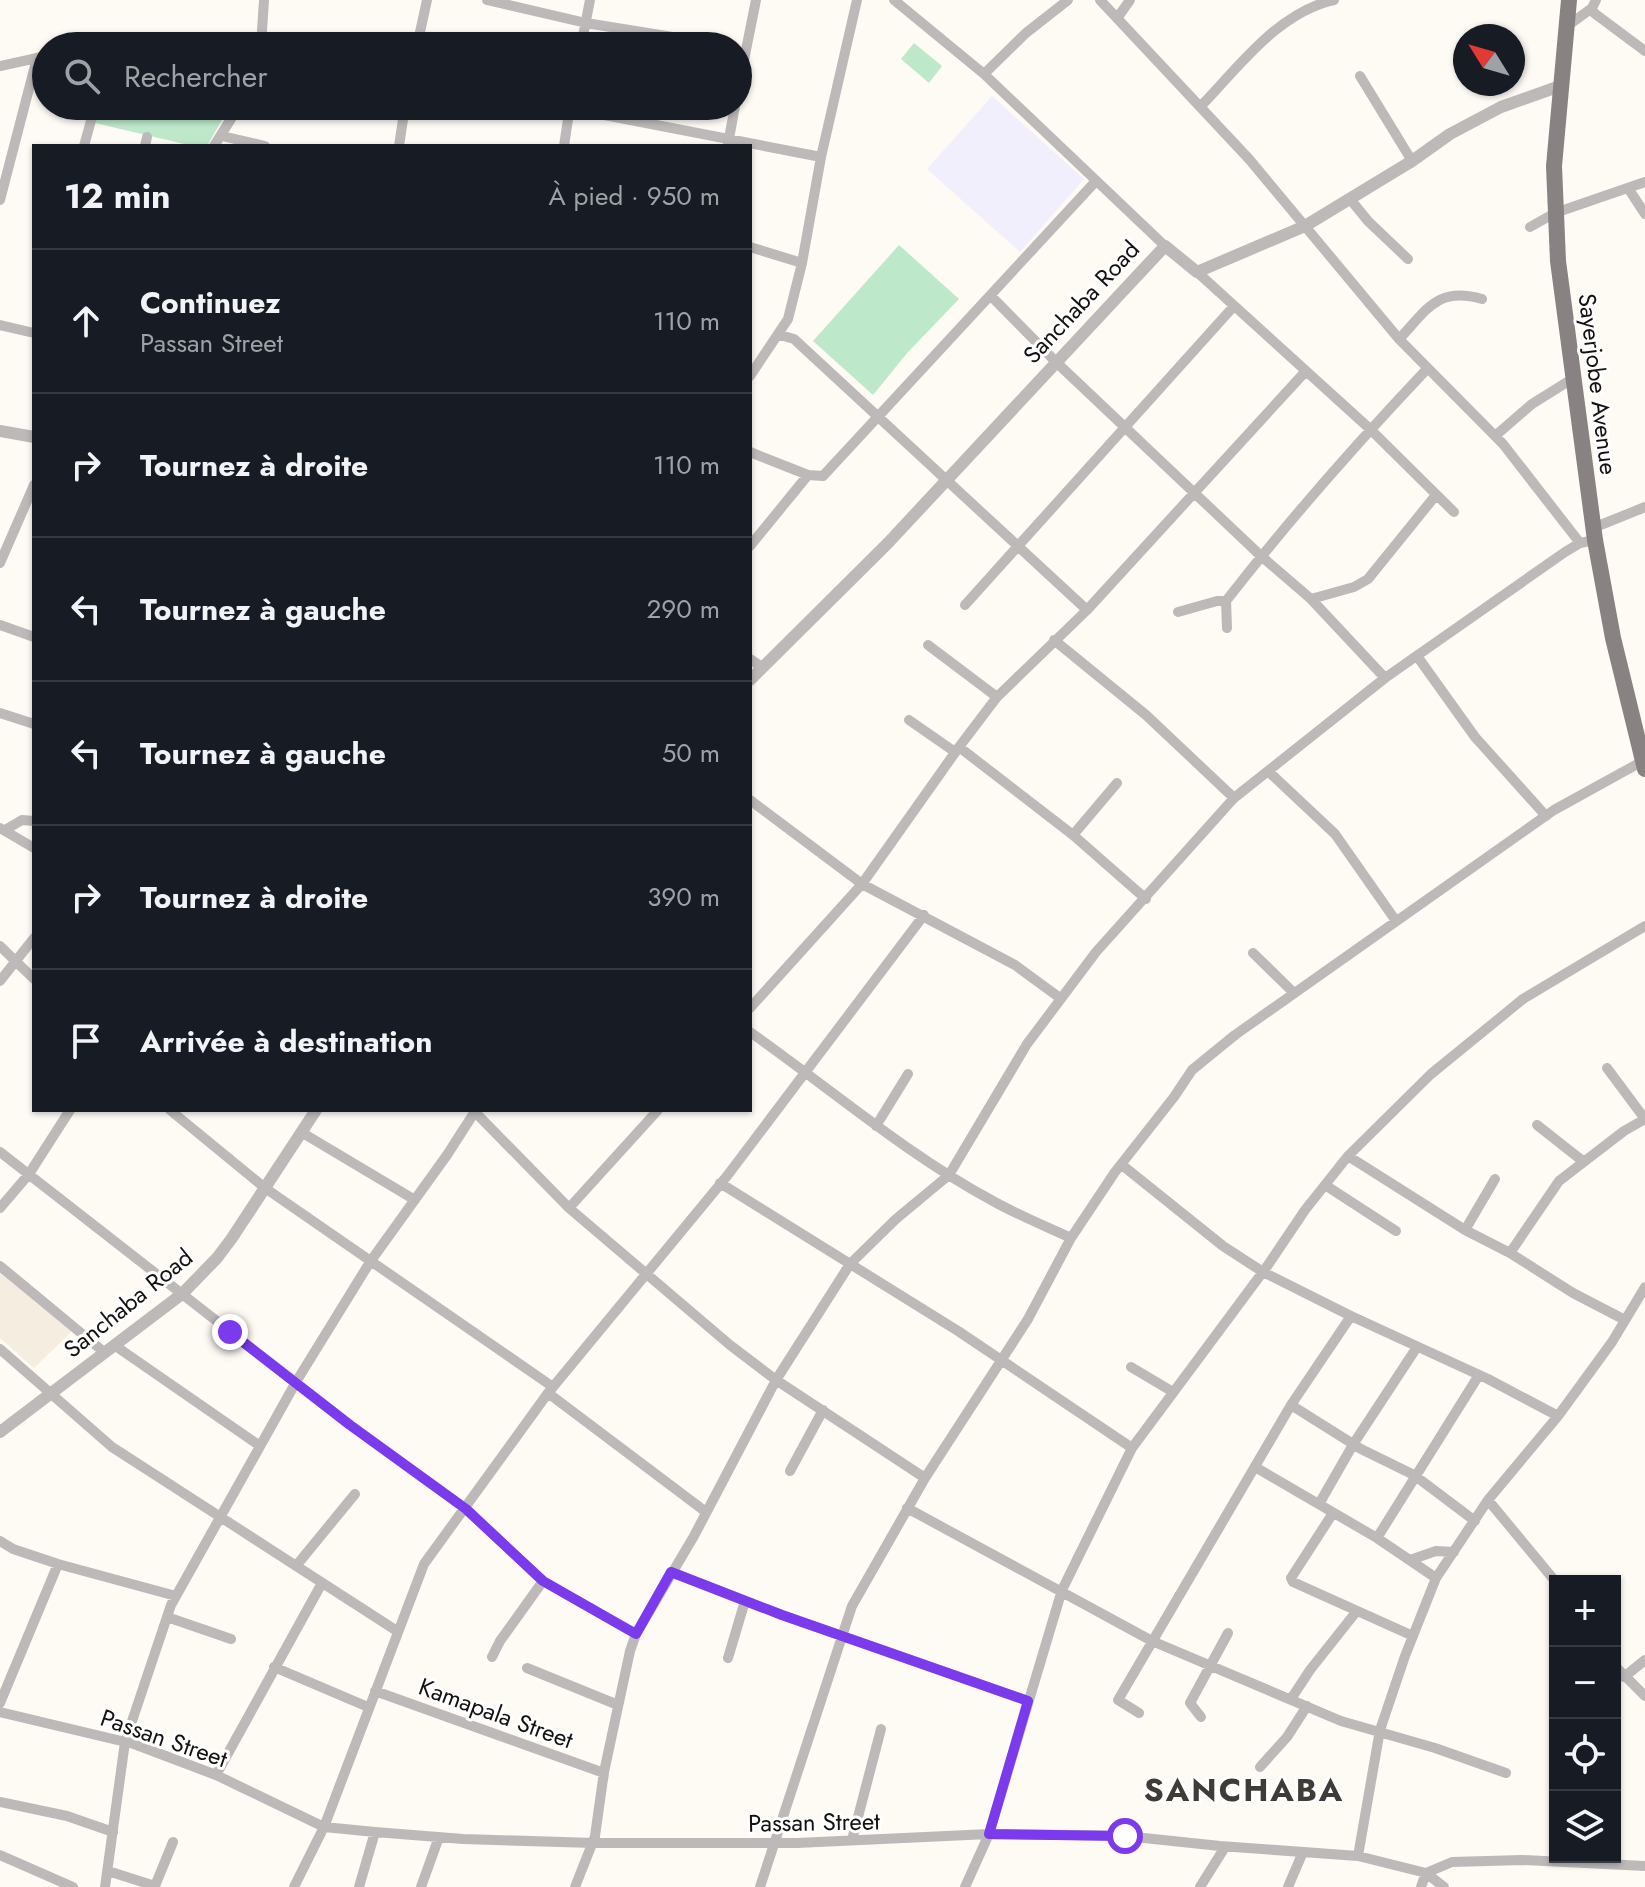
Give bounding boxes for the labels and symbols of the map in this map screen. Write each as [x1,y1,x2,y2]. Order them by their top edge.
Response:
north arrow [1453,24,1525,96]
street label: Sanchaba Road [1015,233,1147,371]
street label: Sayerjobe Avenue [1570,291,1626,477]
street label: Sanchaba Road [56,1240,200,1366]
route end [212,1314,248,1350]
street label: Kamapala Street [414,1669,578,1757]
street label: Passan Street [96,1700,232,1776]
district label: SANCHABA [1144,1767,1344,1813]
street label: Passan Street [748,1803,880,1841]
route start [1107,1818,1143,1854]

